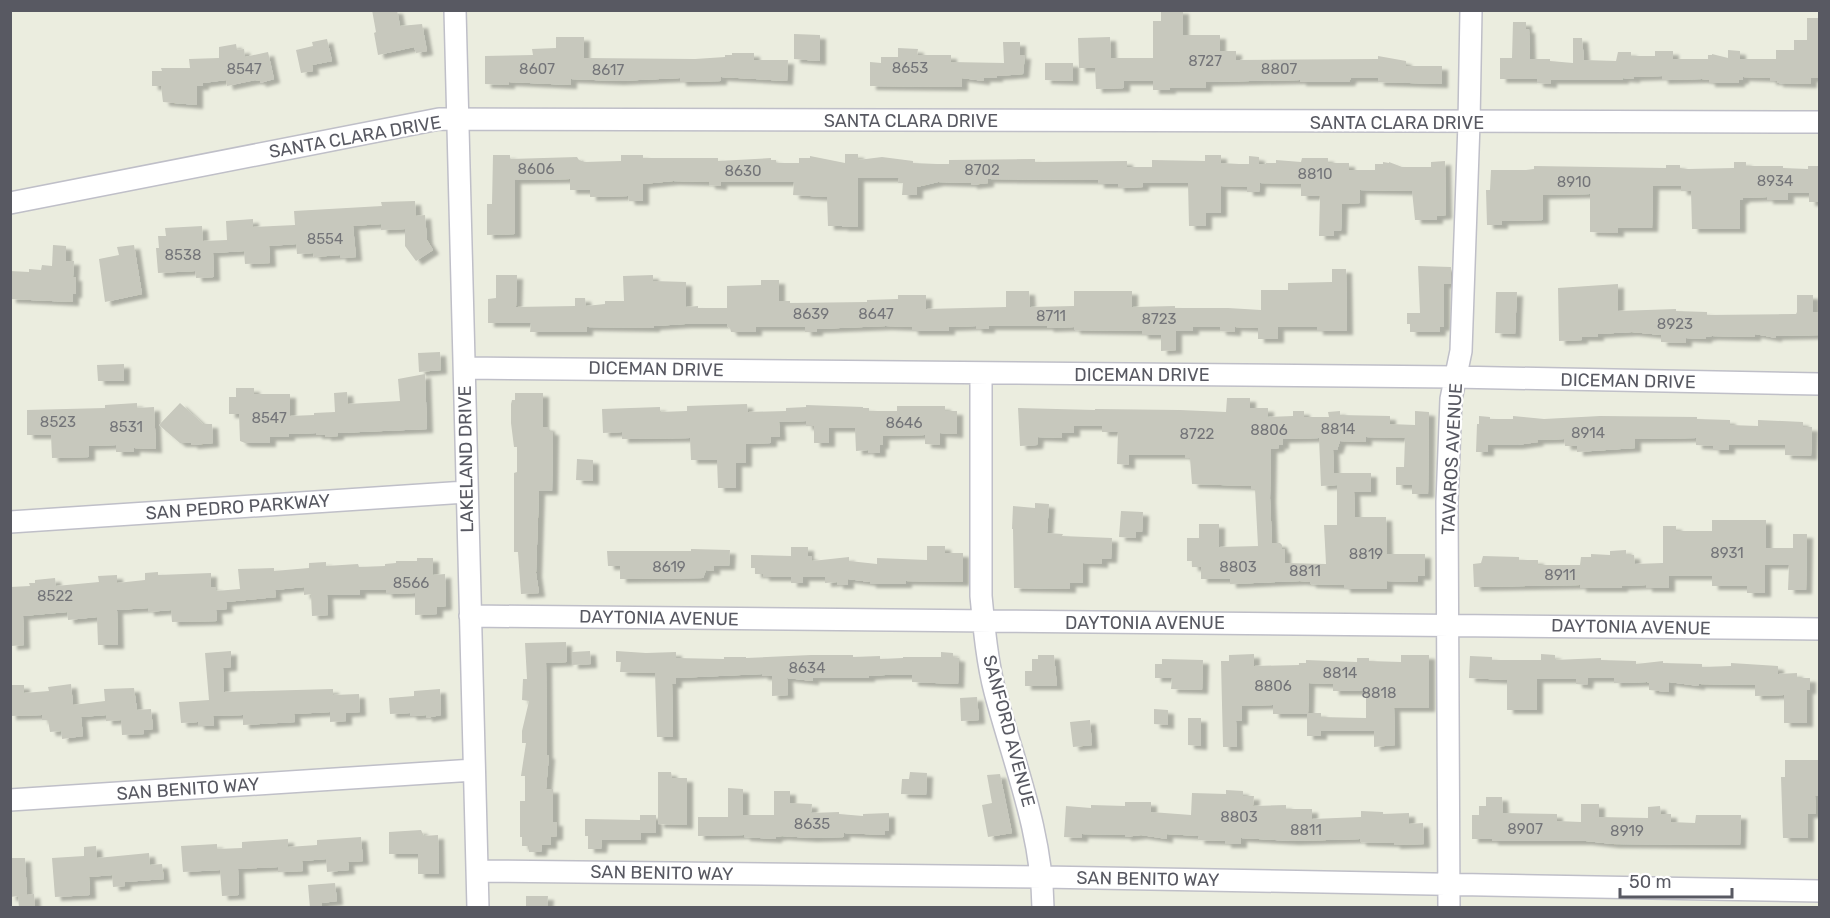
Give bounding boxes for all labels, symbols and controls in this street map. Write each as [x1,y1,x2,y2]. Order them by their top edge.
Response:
house number: 8727 [1188,52,1222,70]
house number: 8653 [892,59,928,77]
house number: 8547 [226,60,262,78]
house number: 8607 [519,60,555,78]
house number: 8807 [1261,60,1297,78]
house number: 8617 [592,61,624,79]
street label: SANTA CLARA DRIVE [824,110,998,132]
street label: SANTA CLARA DRIVE [267,111,443,163]
street label: SANTA CLARA DRIVE [1310,112,1484,134]
house number: 8606 [517,160,555,178]
house number: 8702 [964,161,1000,179]
house number: 8630 [724,162,762,180]
house number: 8810 [1297,165,1333,183]
house number: 8934 [1757,172,1793,190]
house number: 8910 [1557,173,1591,191]
house number: 8554 [307,230,343,248]
house number: 8538 [164,246,202,264]
house number: 8639 [793,305,829,323]
house number: 8647 [858,305,894,323]
house number: 8711 [1036,307,1066,325]
house number: 8723 [1141,310,1177,328]
house number: 8923 [1657,315,1693,333]
street label: DICEMAN DRIVE [588,357,724,381]
street label: DICEMAN DRIVE [1074,364,1210,386]
street label: DICEMAN DRIVE [1560,369,1696,393]
street label: TAVAROS AVENUE [1437,382,1467,536]
street label: LAKELAND DRIVE [454,385,478,533]
house number: 8547 [251,409,287,427]
house number: 8523 [40,413,76,431]
house number: 8646 [886,414,922,432]
house number: 8531 [109,418,143,436]
house number: 8814 [1321,420,1355,438]
house number: 8806 [1250,421,1288,439]
house number: 8914 [1571,424,1605,442]
house number: 8722 [1180,425,1215,443]
street label: SAN PEDRO PARKWAY [145,490,331,524]
house number: 8931 [1710,544,1744,562]
house number: 8819 [1349,545,1383,563]
house number: 8619 [652,558,686,576]
house number: 8803 [1219,558,1257,576]
house number: 8811 [1289,562,1321,580]
house number: 8911 [1544,566,1576,584]
house number: 8566 [393,574,429,592]
house number: 8522 [37,587,73,605]
street label: DAYTONIA AVENUE [579,606,739,630]
street label: DAYTONIA AVENUE [1065,612,1225,634]
street label: DAYTONIA AVENUE [1551,615,1711,639]
street label: SANFORD AVENUE [978,653,1040,809]
house number: 8634 [789,659,825,677]
house number: 8814 [1323,664,1357,682]
house number: 8806 [1254,677,1292,695]
house number: 8818 [1361,684,1397,702]
street label: SAN BENITO WAY [116,773,261,805]
house number: 8803 [1220,808,1258,826]
house number: 8635 [794,815,830,833]
house number: 8907 [1507,820,1543,838]
house number: 8811 [1290,821,1322,839]
house number: 8919 [1610,822,1644,840]
street label: SAN BENITO WAY [590,861,734,885]
scale bar [1620,861,1732,899]
street label: SAN BENITO WAY [1076,867,1220,891]
text: 50 m [1629,871,1672,893]

